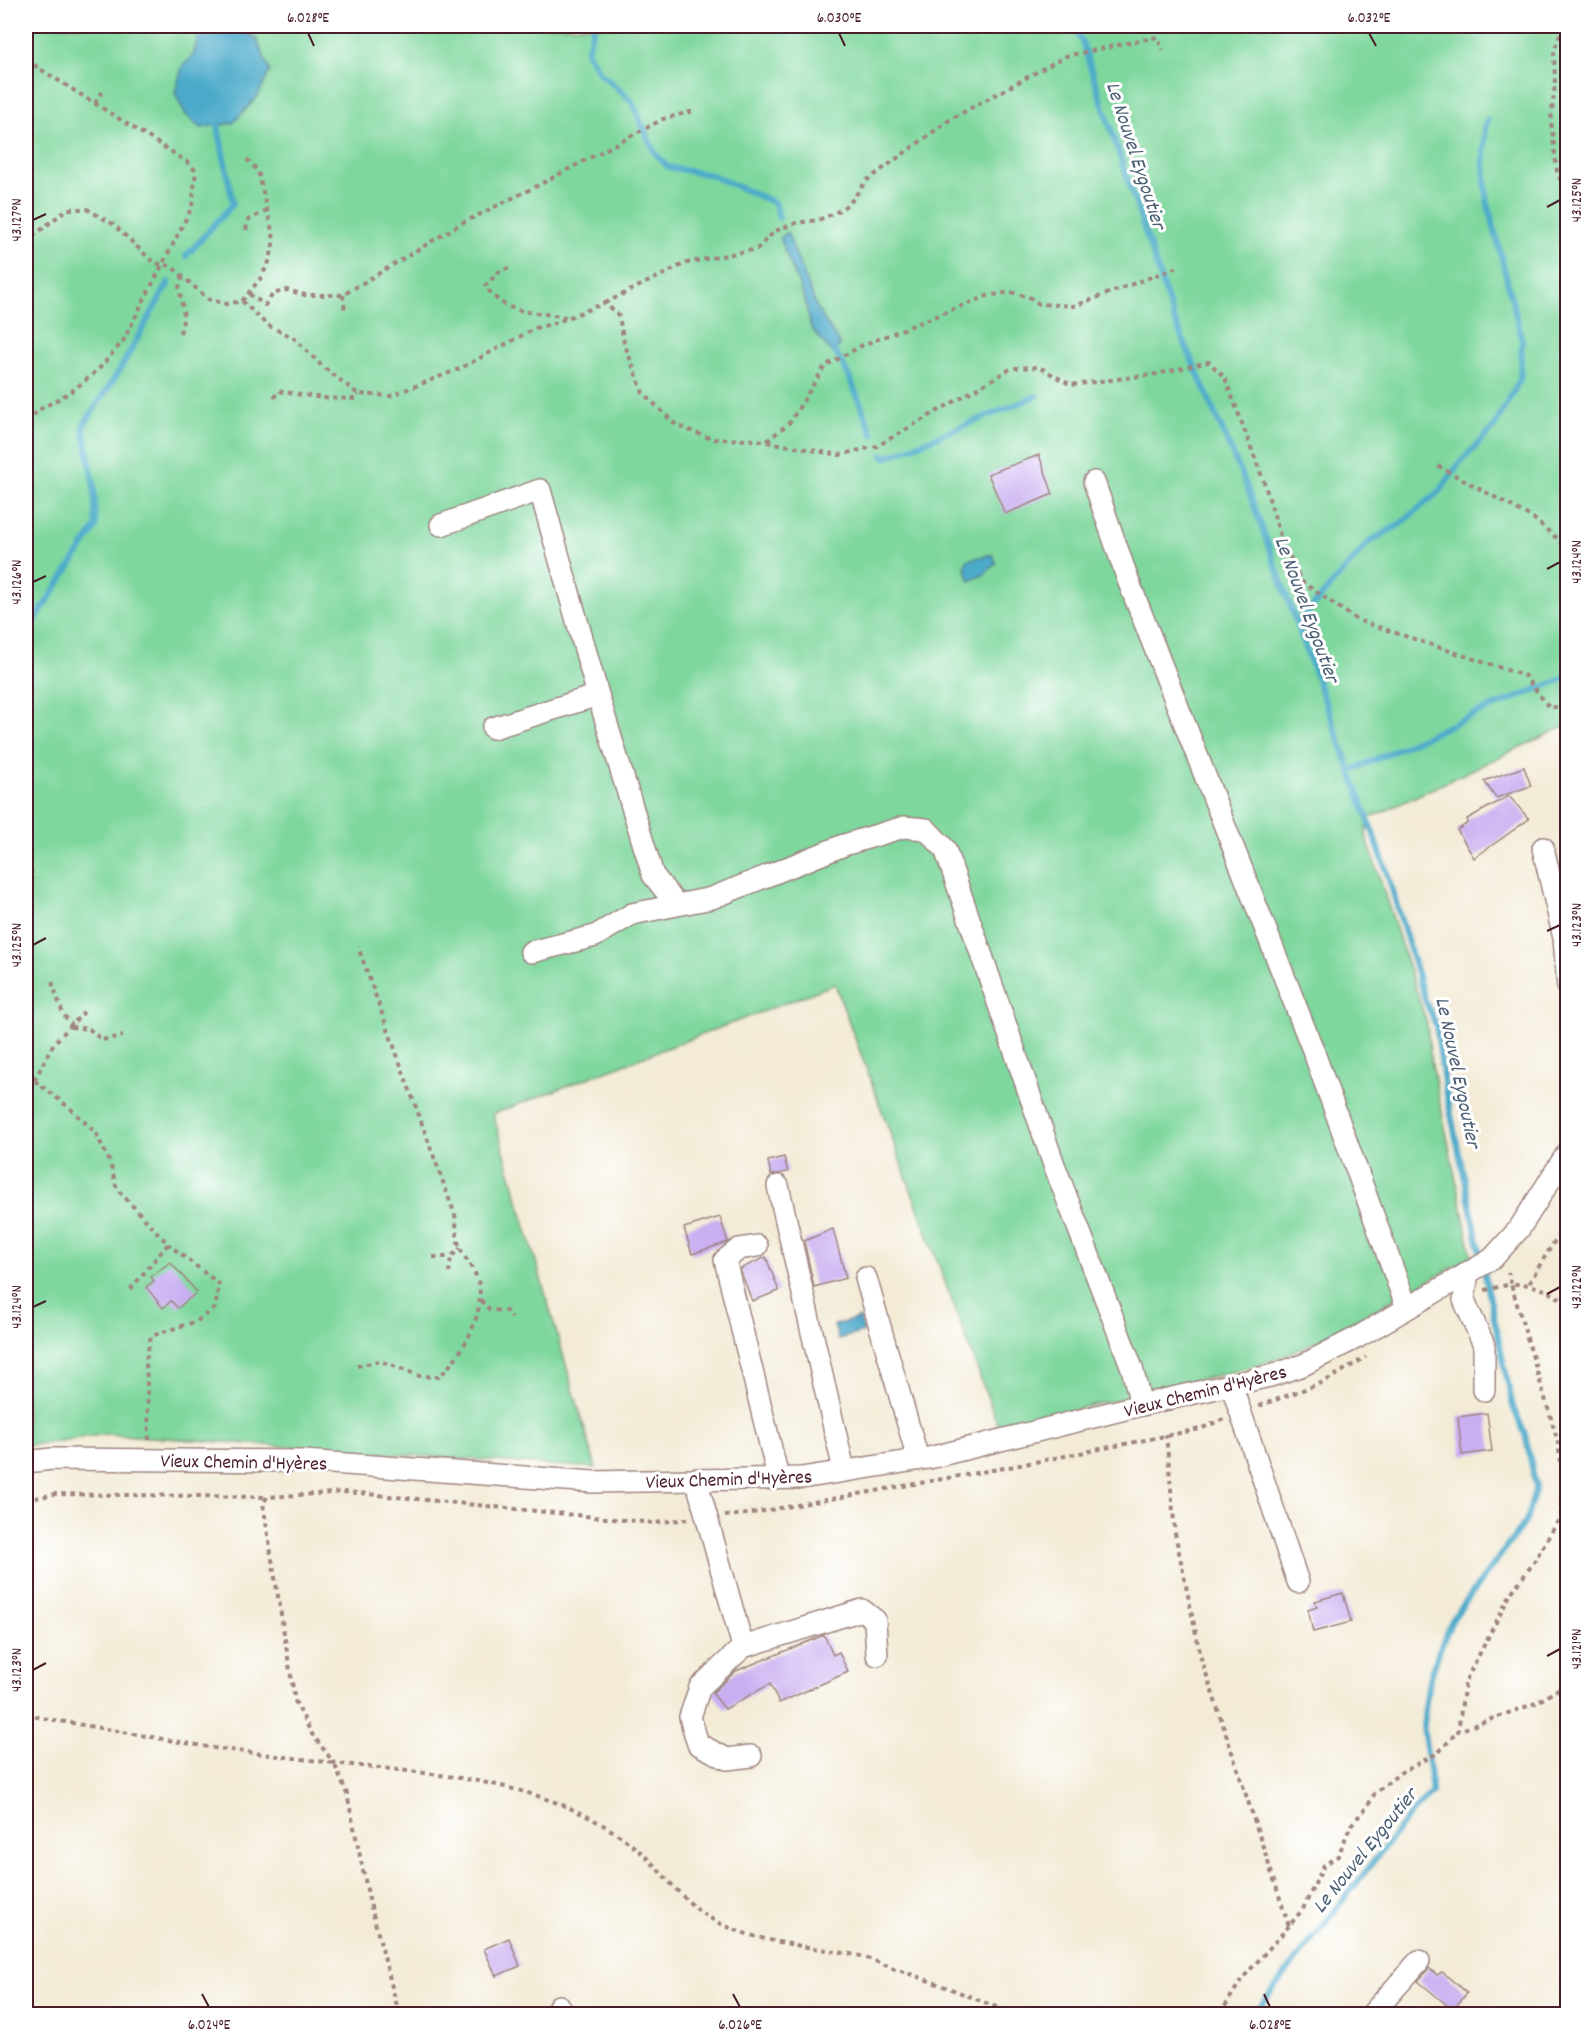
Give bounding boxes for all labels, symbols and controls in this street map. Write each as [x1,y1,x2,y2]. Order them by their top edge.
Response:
text: 6.028°E [287,8,329,30]
text: 6.030°E [817,8,861,30]
text: 6.032°E [1348,8,1391,30]
water label: Le Nouvel Eygoutier [1096,78,1173,236]
text: 43.125°N [1567,178,1589,222]
text: 43.127°N [7,198,29,242]
water label: Le Nouvel Eygoutier [1265,533,1346,689]
text: 43.124°N [1567,540,1589,584]
text: 43.126°N [7,560,29,604]
text: 43.123°N [1567,903,1589,947]
text: 43.125°N [7,923,29,967]
water label: Le Nouvel Eygoutier [1425,994,1487,1153]
text: 43.122°N [1567,1265,1589,1309]
text: 43.124°N [7,1285,29,1329]
street label: Vieux Chemin d'Hyères [1121,1359,1290,1427]
street label: Vieux Chemin d'Hyères [160,1449,328,1479]
street label: Vieux Chemin d'Hyères [645,1464,813,1498]
text: 43.121°N [1567,1629,1589,1669]
text: 43.123°N [7,1648,29,1692]
water label: Le Nouvel Eygoutier [1306,1781,1428,1921]
text: 6.024°E [188,2015,230,2037]
text: 6.026°E [718,2015,762,2037]
text: 6.028°E [1249,2015,1291,2037]

